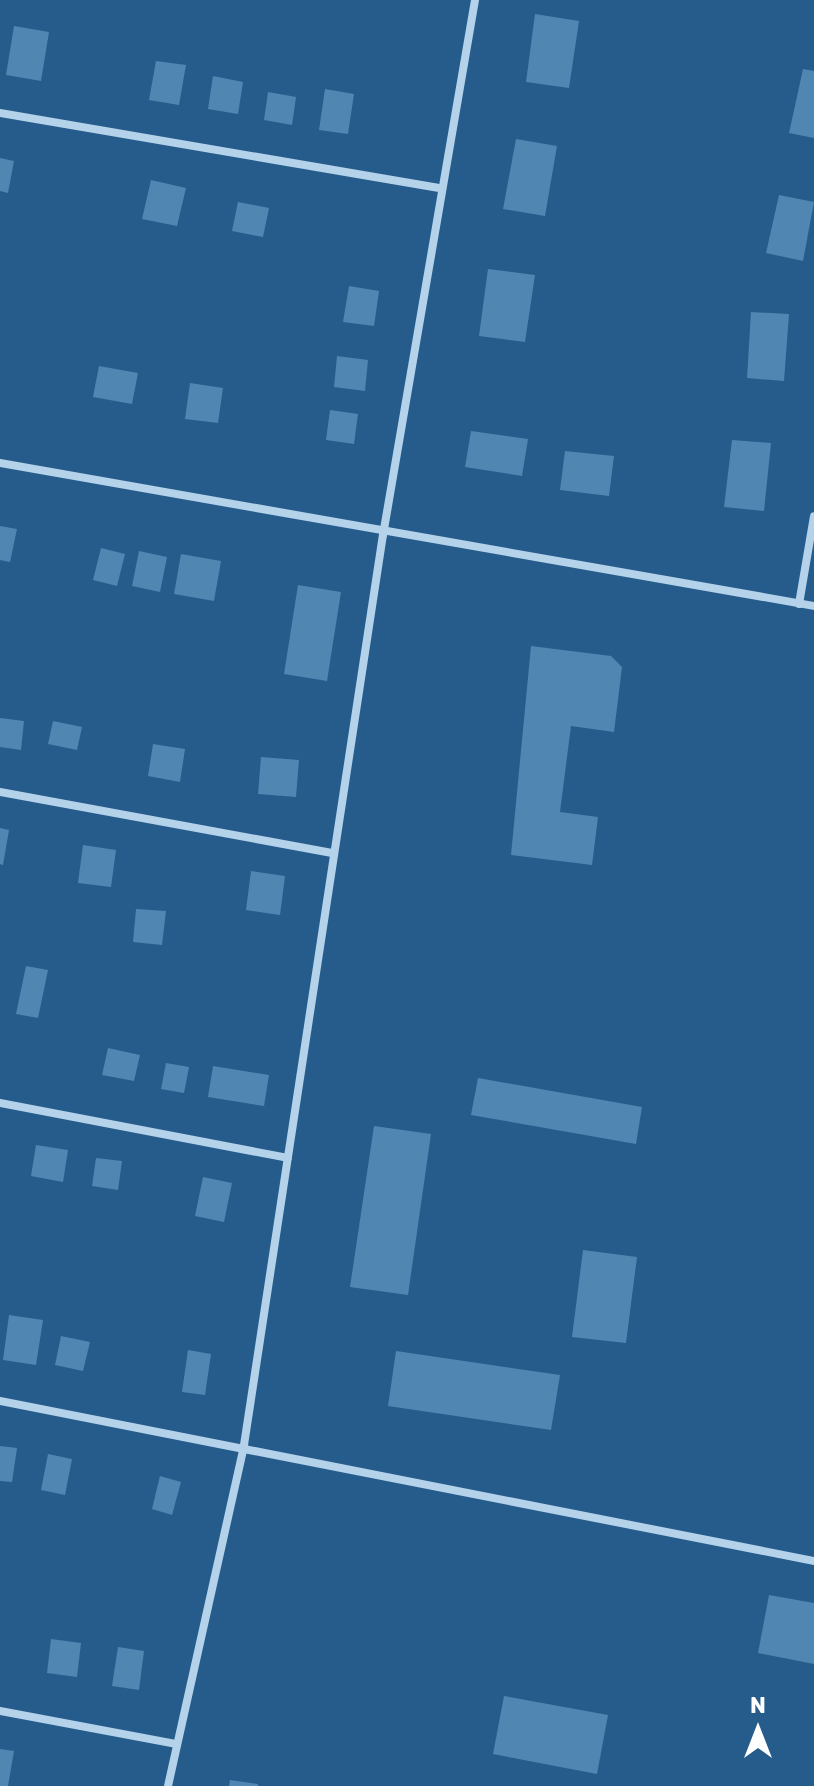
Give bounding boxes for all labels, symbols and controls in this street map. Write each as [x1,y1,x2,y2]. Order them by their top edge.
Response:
north arrow [718,1690,798,1770]
text: N [750,1692,766,1719]

